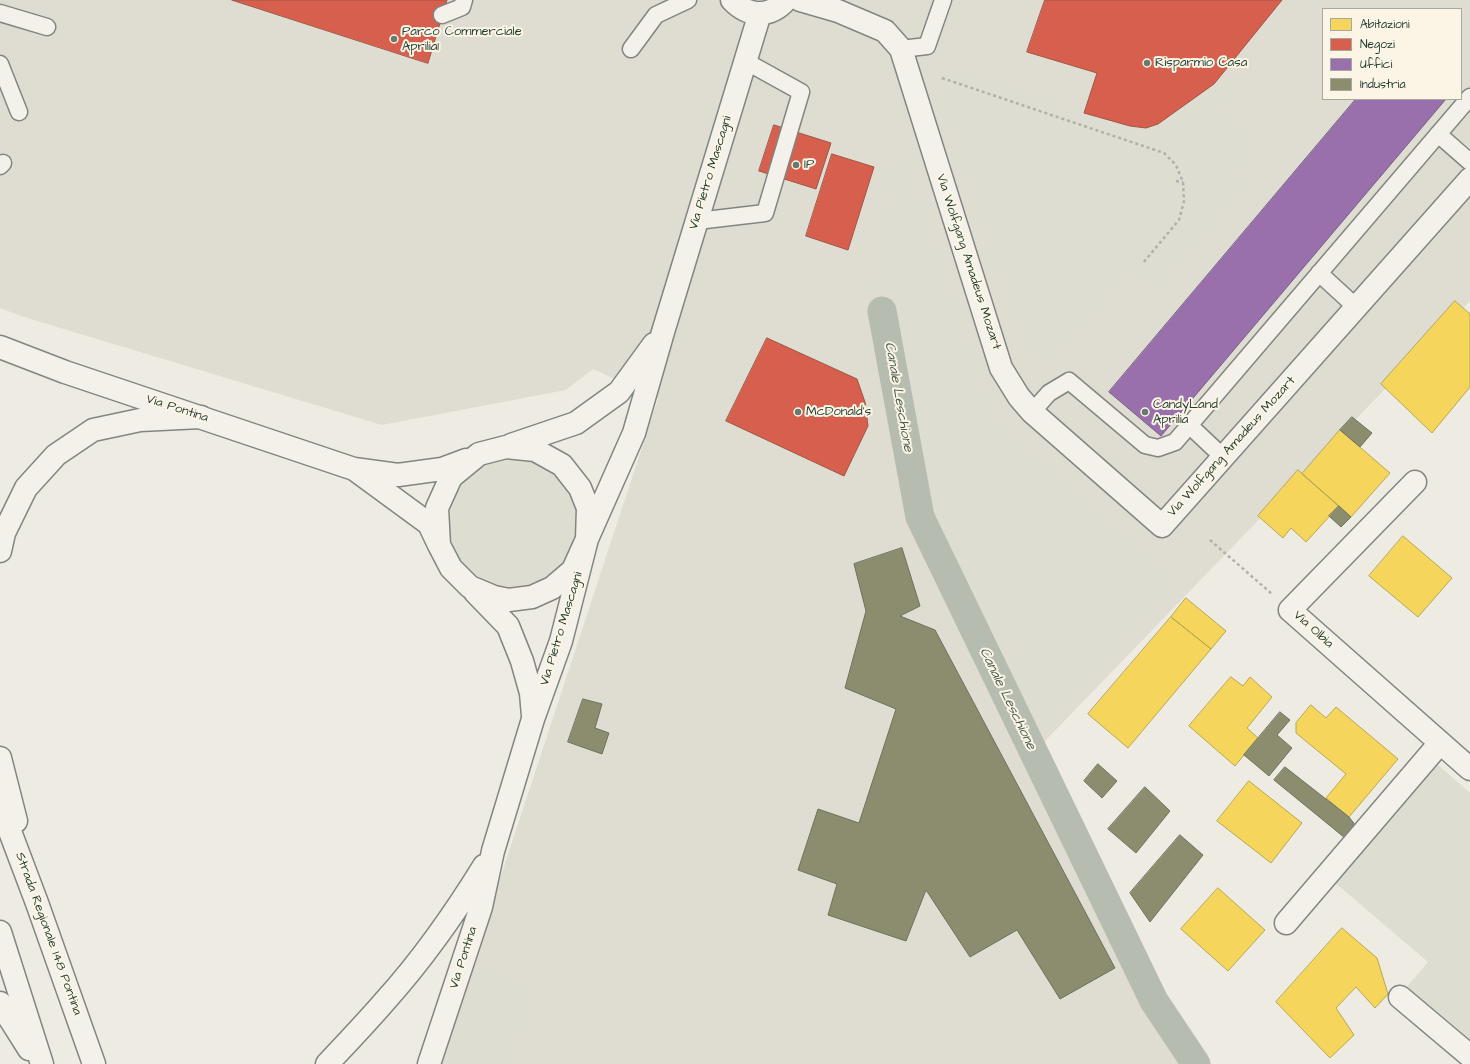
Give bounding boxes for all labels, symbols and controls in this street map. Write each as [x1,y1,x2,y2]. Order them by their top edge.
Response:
legend [1322,8,1462,100]
text: Abitazioni [1360,16,1410,33]
place label: Parco Commerciale Aprilia1 [402,24,522,55]
marker: Parco Commerciale Aprilia1 [389,34,399,44]
text: Negozi [1360,36,1395,53]
place label: Risparmio Casa [1155,55,1247,71]
text: Uffici [1360,56,1392,73]
marker: Risparmio Casa [1142,58,1152,68]
text: Industria [1360,76,1405,93]
street label: Via Pietro Mascagni [686,114,736,232]
place label: IP [804,157,814,173]
marker: IP [791,160,801,170]
street label: Via Wolfgang Amadeus Mozart [932,172,1004,352]
water label: Canale Leschione [880,341,916,453]
street label: Via Wolfgang Amadeus Mozart [1165,374,1299,520]
street label: Via Pontina [144,392,210,426]
place label: CandyLand Aprilia [1153,397,1218,428]
place label: McDonald's [806,404,871,420]
marker: McDonald's [793,407,803,417]
marker: CandyLand Aprilia [1140,407,1150,417]
street label: Via Pietro Mascagni [537,570,587,688]
street label: Via Olbia [1290,608,1336,652]
water label: Canale Leschione [975,645,1039,753]
street label: Strada Regionale 148 Pontina [11,850,85,1018]
street label: Via Pontina [447,925,481,991]

